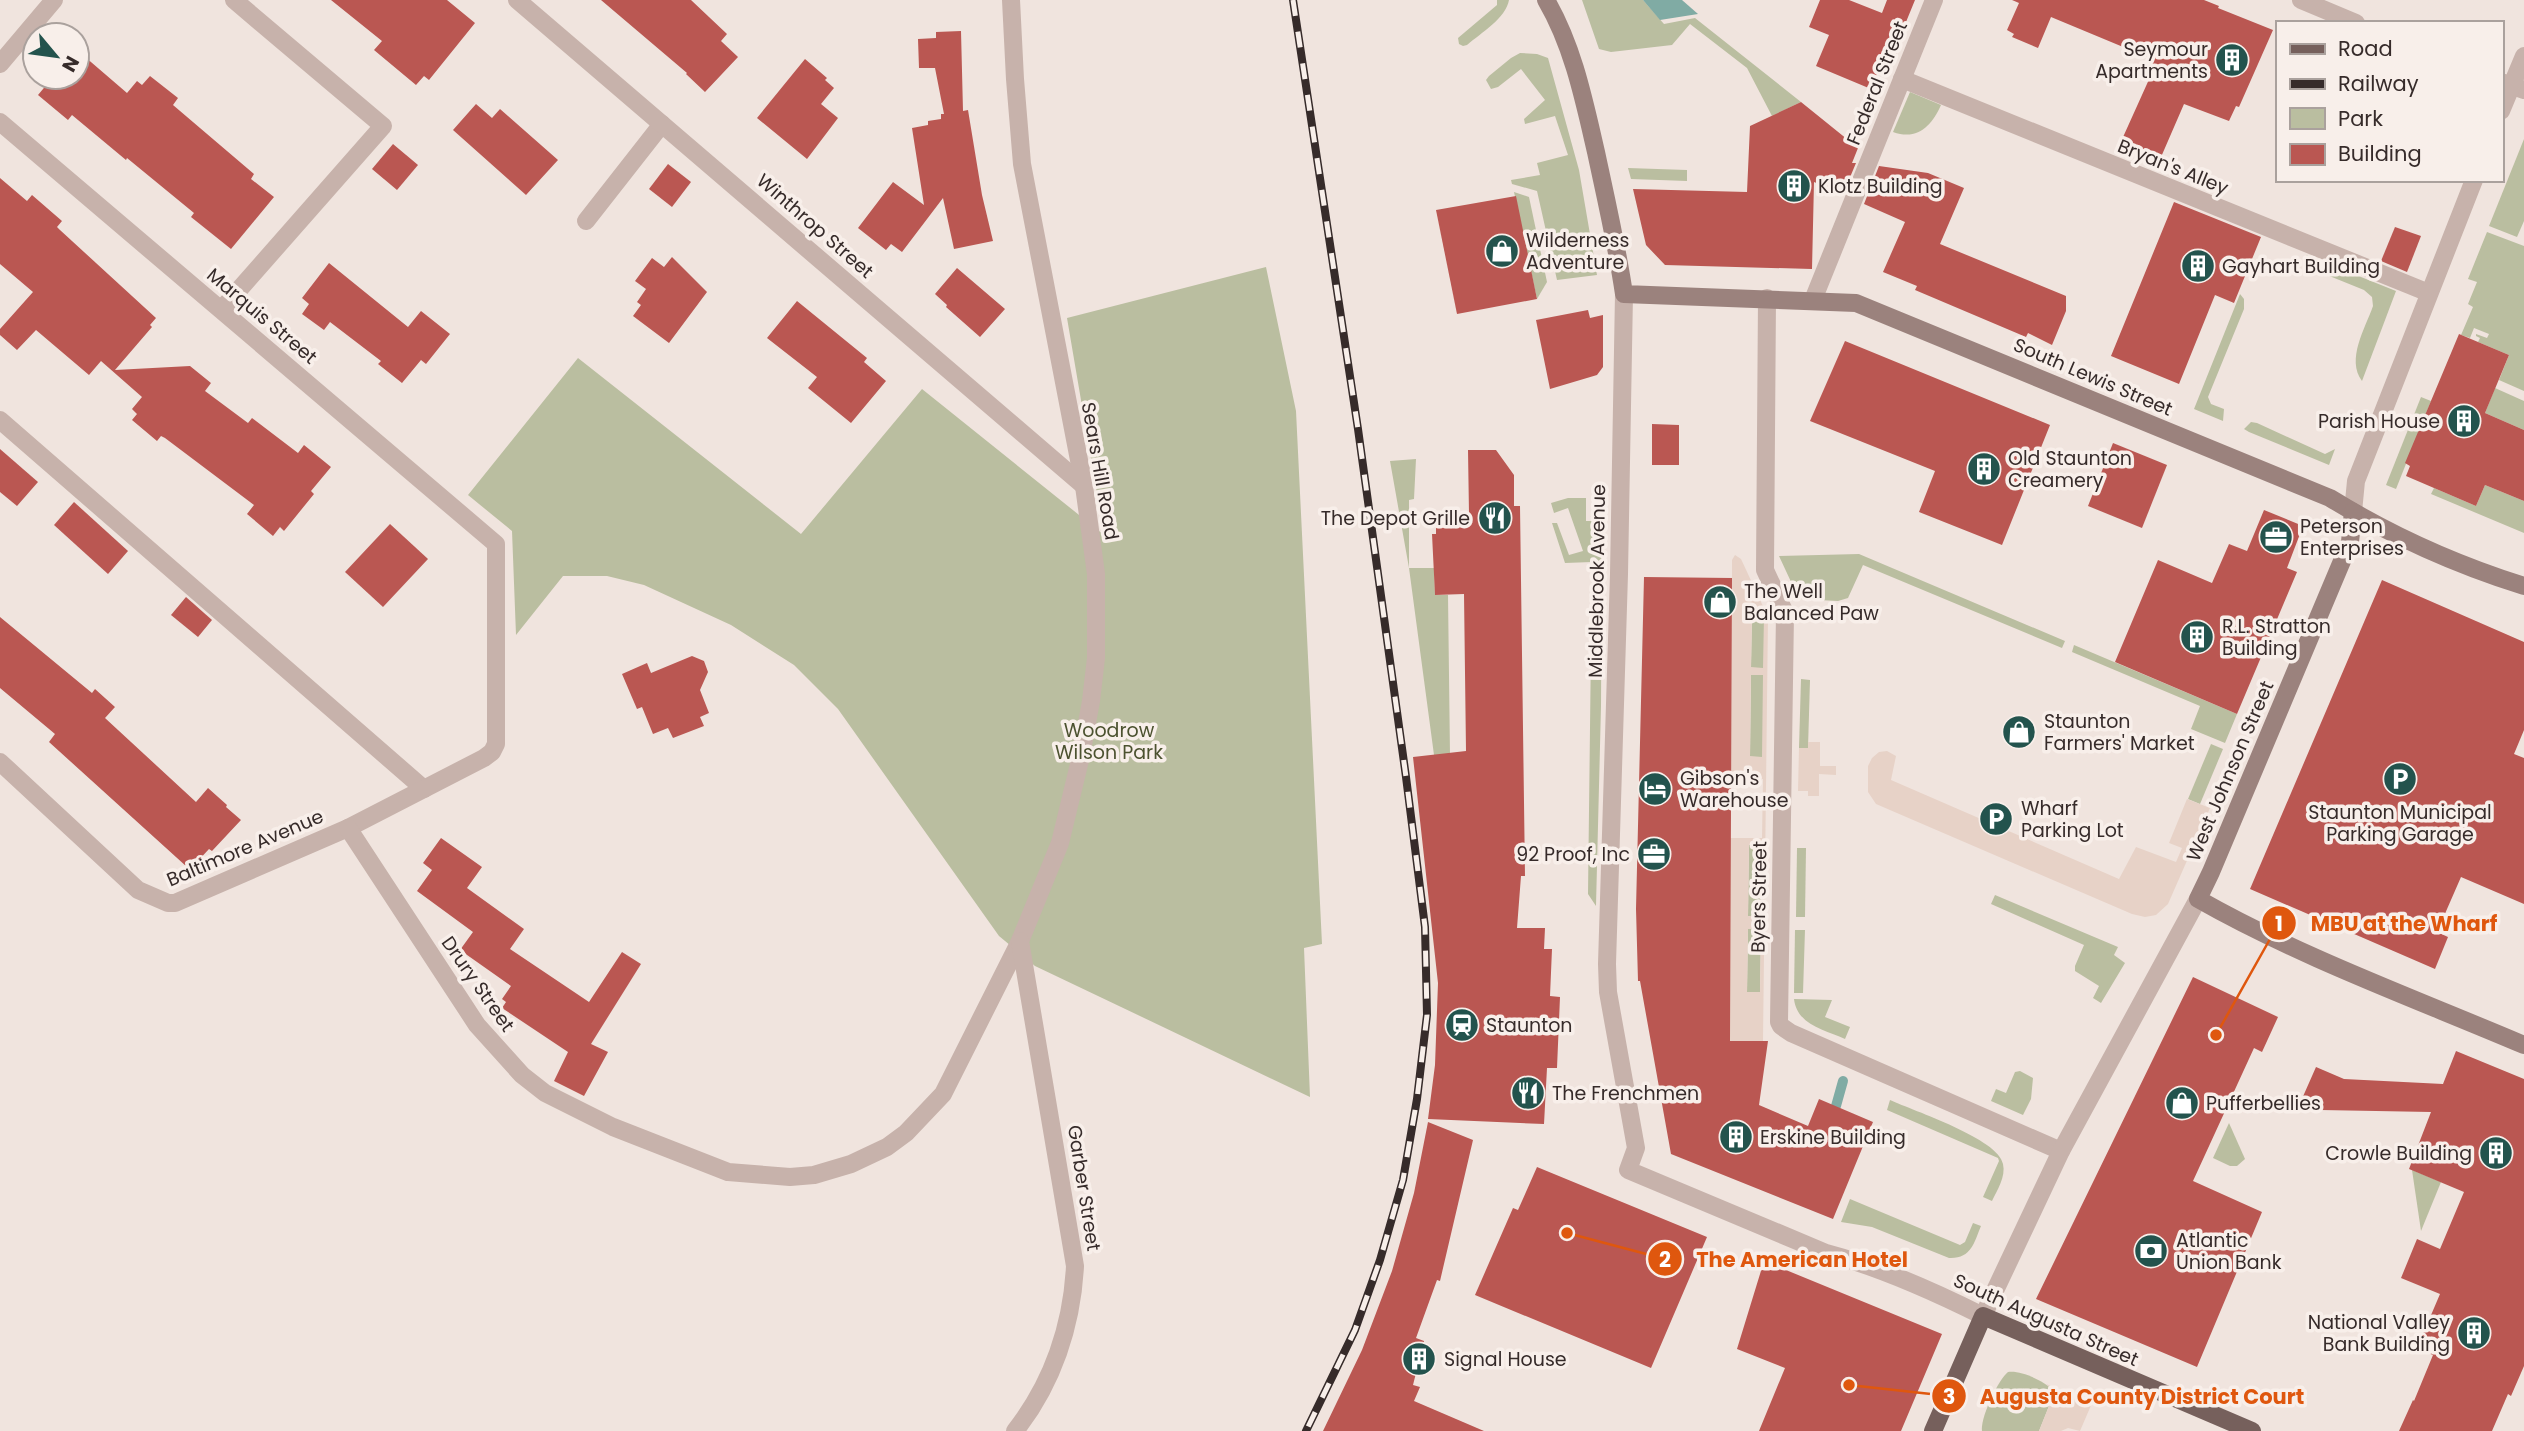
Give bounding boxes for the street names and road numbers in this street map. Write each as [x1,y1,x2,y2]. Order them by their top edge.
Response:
street label: Federal Street [1840,17,1914,149]
street label: Bryan's Alley [2114,133,2233,202]
street label: Winthrop Street [751,168,879,285]
street label: Marquis Street [201,262,323,370]
street label: South Lewis Street [2009,331,2177,423]
street label: Sears Hill Road [1075,400,1125,542]
street label: Middlebrook Avenue [1582,484,1612,678]
street label: West Johnson Street [2180,676,2280,865]
street label: Baltimore Avenue [163,803,327,893]
street label: Byers Street [1745,841,1773,953]
street label: Drury Street [435,931,521,1037]
street label: Garber Street [1061,1123,1107,1253]
street label: South Augusta Street [1949,1267,2143,1373]

